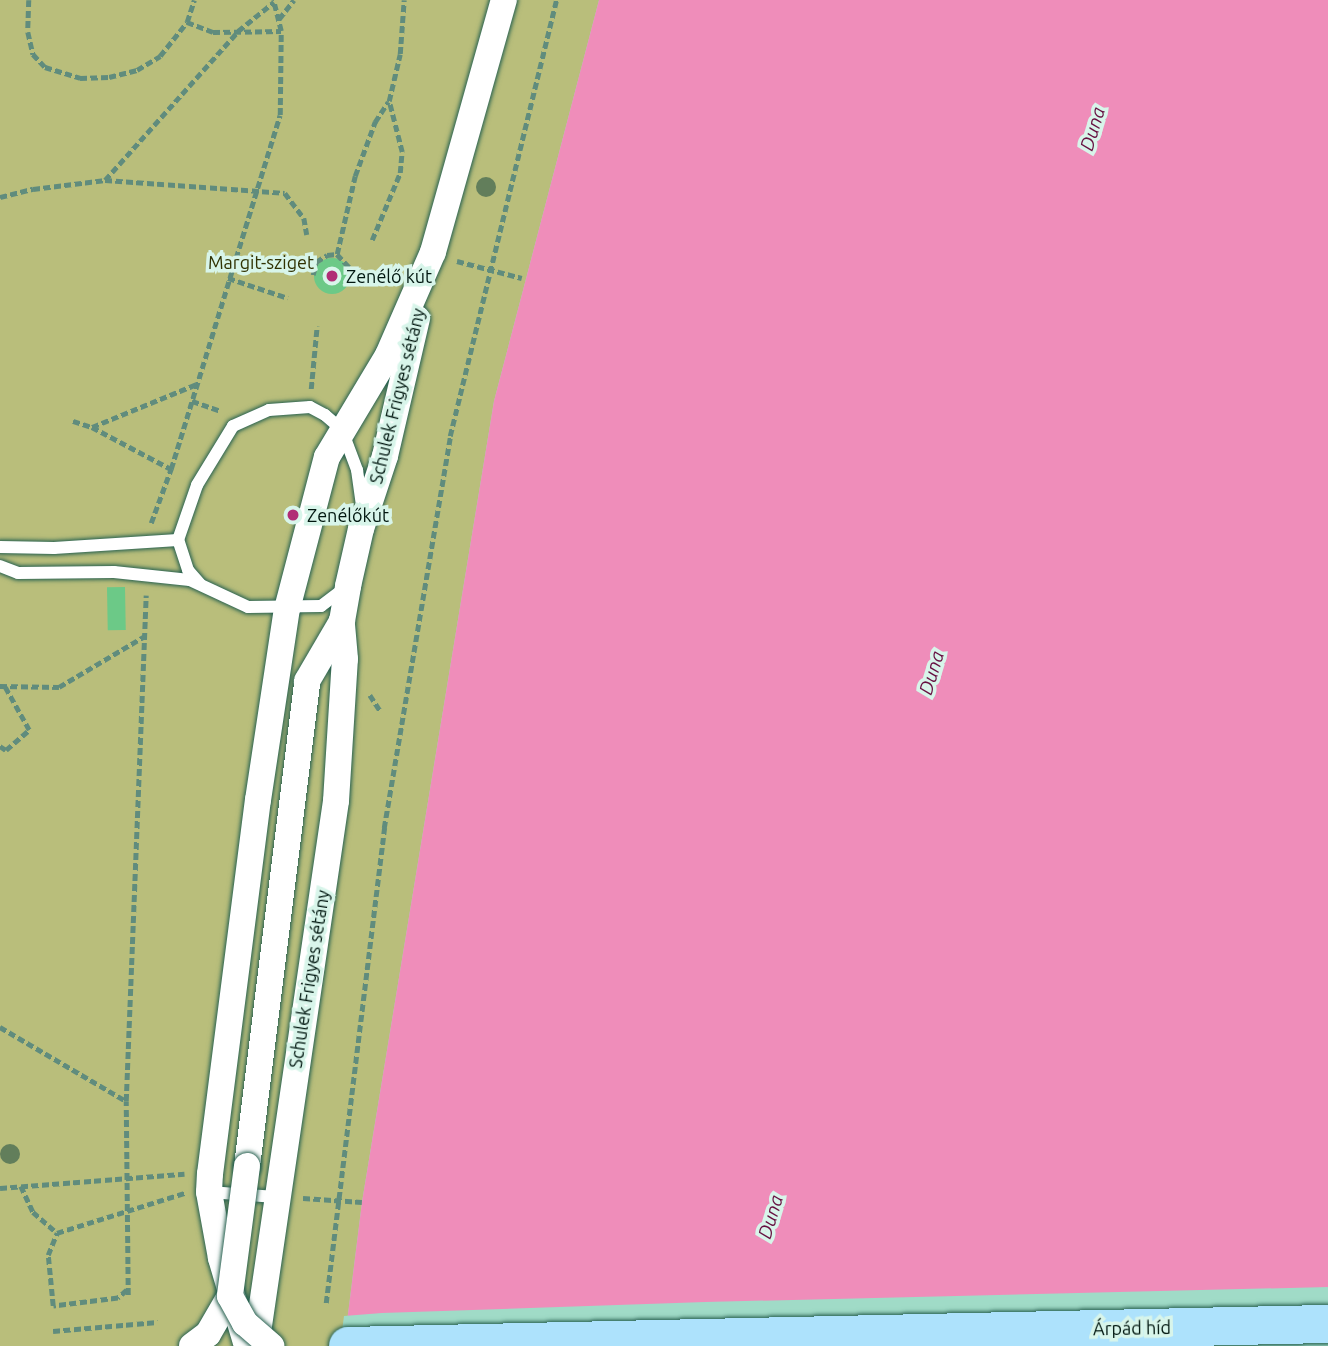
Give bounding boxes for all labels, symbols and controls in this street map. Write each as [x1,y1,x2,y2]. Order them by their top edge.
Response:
water label: Duna [1076,104,1110,154]
park label: Margit-sziget [208,251,314,273]
place label: Zenélő kút [346,265,432,287]
marker: Zenélő kút [324,268,340,284]
street label: Schulek Frigyes sétány [365,306,429,486]
place label: Zenélőkút [307,504,389,526]
marker: Zenélőkút [285,507,301,523]
water label: Duna [915,648,949,698]
street label: Schulek Frigyes sétány [284,888,334,1070]
water label: Duna [754,1192,788,1242]
street label: Árpád híd [1093,1317,1171,1339]

